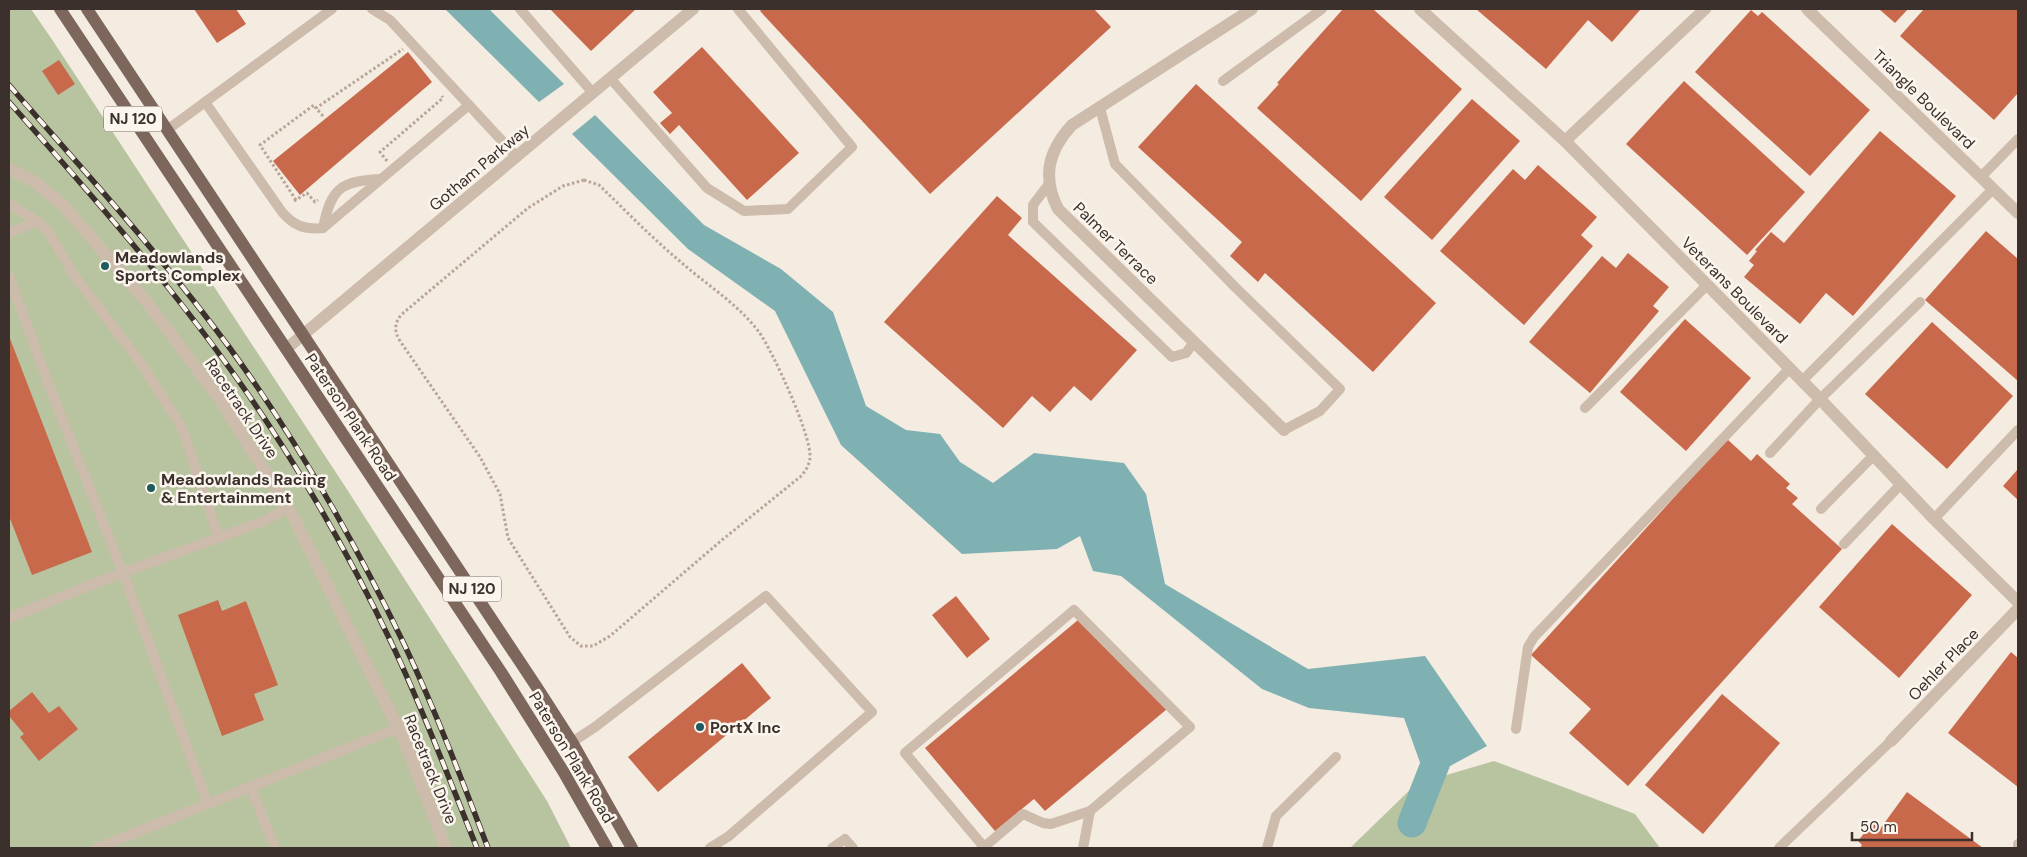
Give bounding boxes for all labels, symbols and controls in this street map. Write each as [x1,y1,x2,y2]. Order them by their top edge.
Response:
street label: Triangle Boulevard [1868,45,1979,154]
road number: NJ 120 [104,106,162,132]
street label: Gotham Parkway [425,119,534,216]
street label: Palmer Terrace [1069,198,1163,289]
street label: Veterans Boulevard [1677,232,1793,348]
place label: Meadowlands Sports Complex [115,247,240,286]
marker: Meadowlands Sports Complex [99,260,111,272]
street label: Paterson Plank Road [300,349,401,485]
street label: Racetrack Drive [200,354,283,462]
place label: Meadowlands Racing & Entertainment [161,469,326,508]
marker: Meadowlands Racing & Entertainment [145,482,157,494]
road number: NJ 120 [443,576,501,602]
street label: Oehler Place [1903,623,1983,705]
street label: Paterson Plank Road [524,688,619,827]
street label: Racetrack Drive [399,711,462,827]
place label: PortX Inc [710,717,781,738]
marker: PortX Inc [694,721,706,733]
scale bar [1852,810,1972,842]
text: 50 m [1860,817,1897,837]

